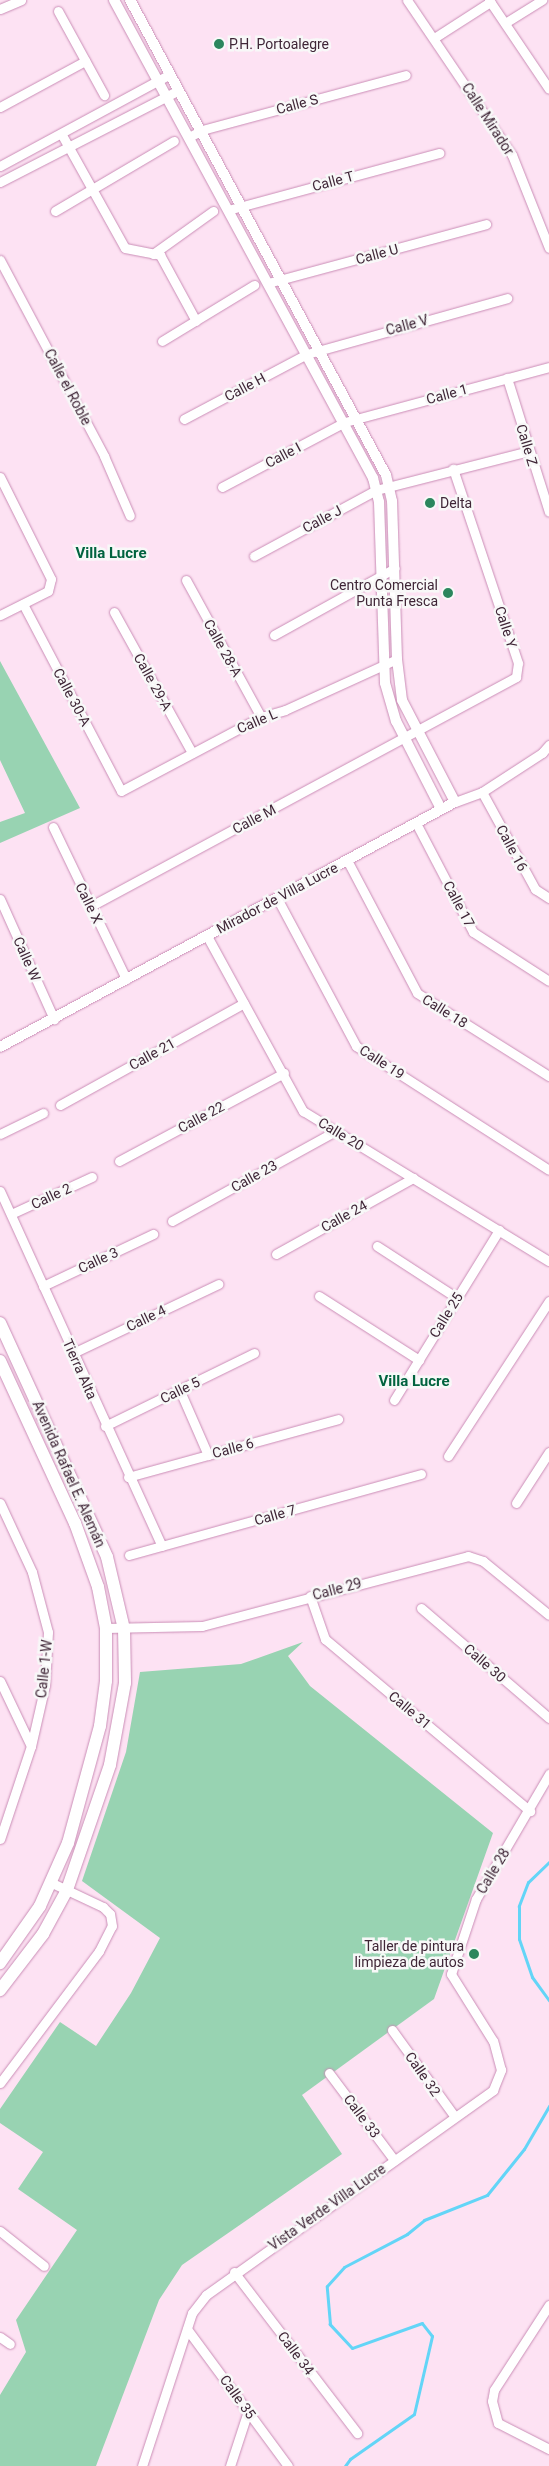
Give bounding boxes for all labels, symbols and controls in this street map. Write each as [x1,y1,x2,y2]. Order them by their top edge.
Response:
place label: P.H. Portoalegre [229,36,329,52]
marker: P.H. Portoalegre [213,38,225,50]
street label: Calle Mirador [458,80,518,158]
street label: Calle S [274,90,320,118]
street label: Calle T [310,167,356,195]
street label: Calle U [354,240,400,268]
street label: Calle V [384,311,430,339]
street label: Calle el Roble [41,346,95,428]
street label: Calle H [221,369,269,405]
street label: Calle 1 [424,380,470,408]
street label: Calle Z [513,422,541,468]
street label: Calle I [262,439,304,471]
place label: Delta [440,495,472,511]
marker: Delta [424,497,436,509]
street label: Calle J [299,502,345,536]
district label: Villa Lucre [75,545,147,563]
place label: Centro Comercial Punta Fresca [330,577,438,610]
marker: Centro Comercial Punta Fresca [442,587,454,599]
street label: Calle Y [491,604,521,650]
street label: Calle 28-A [200,616,246,680]
street label: Calle 29-A [130,650,176,714]
street label: Calle 30-A [50,665,94,729]
street label: Calle L [234,705,280,737]
street label: Calle M [229,801,279,837]
street label: Calle 16 [493,822,531,874]
street label: Mirador de Villa Lucre [213,859,341,937]
street label: Calle 17 [440,878,478,930]
street label: Calle X [72,880,106,926]
street label: Calle W [10,934,44,984]
street label: Calle 18 [419,991,471,1031]
street label: Calle 21 [126,1034,178,1074]
street label: Calle 19 [356,1041,408,1083]
street label: Calle 22 [175,1098,227,1136]
street label: Calle 20 [315,1114,367,1154]
street label: Calle 23 [228,1156,280,1196]
street label: Calle 2 [28,1179,74,1213]
street label: Calle 24 [318,1196,370,1236]
street label: Calle 3 [75,1243,121,1277]
street label: Calle 25 [426,1289,466,1341]
street label: Calle 4 [123,1301,169,1335]
street label: Tierra Alta [59,1336,101,1402]
street label: Calle 5 [157,1373,203,1407]
district label: Villa Lucre [378,1373,450,1391]
street label: Avenida Rafael E. Alemán [29,1398,109,1550]
street label: Calle 6 [210,1434,256,1462]
street label: Calle 7 [252,1501,298,1529]
street label: Calle 29 [311,1574,363,1604]
street label: Calle 1-W [33,1639,55,1699]
street label: Calle 30 [461,1640,509,1686]
street label: Calle 31 [385,1687,435,1733]
street label: Calle 28 [473,1845,513,1897]
place label: Taller de pintura limpieza de autos [354,1938,464,1970]
marker: Taller de pintura limpieza de autos [468,1948,480,1960]
street label: Calle 32 [402,2049,444,2099]
street label: Calle 33 [340,2091,384,2141]
street label: Vista Verde Villa Lucre [265,2160,389,2254]
street label: Calle 34 [274,2328,318,2378]
street label: Calle 35 [216,2372,260,2422]

